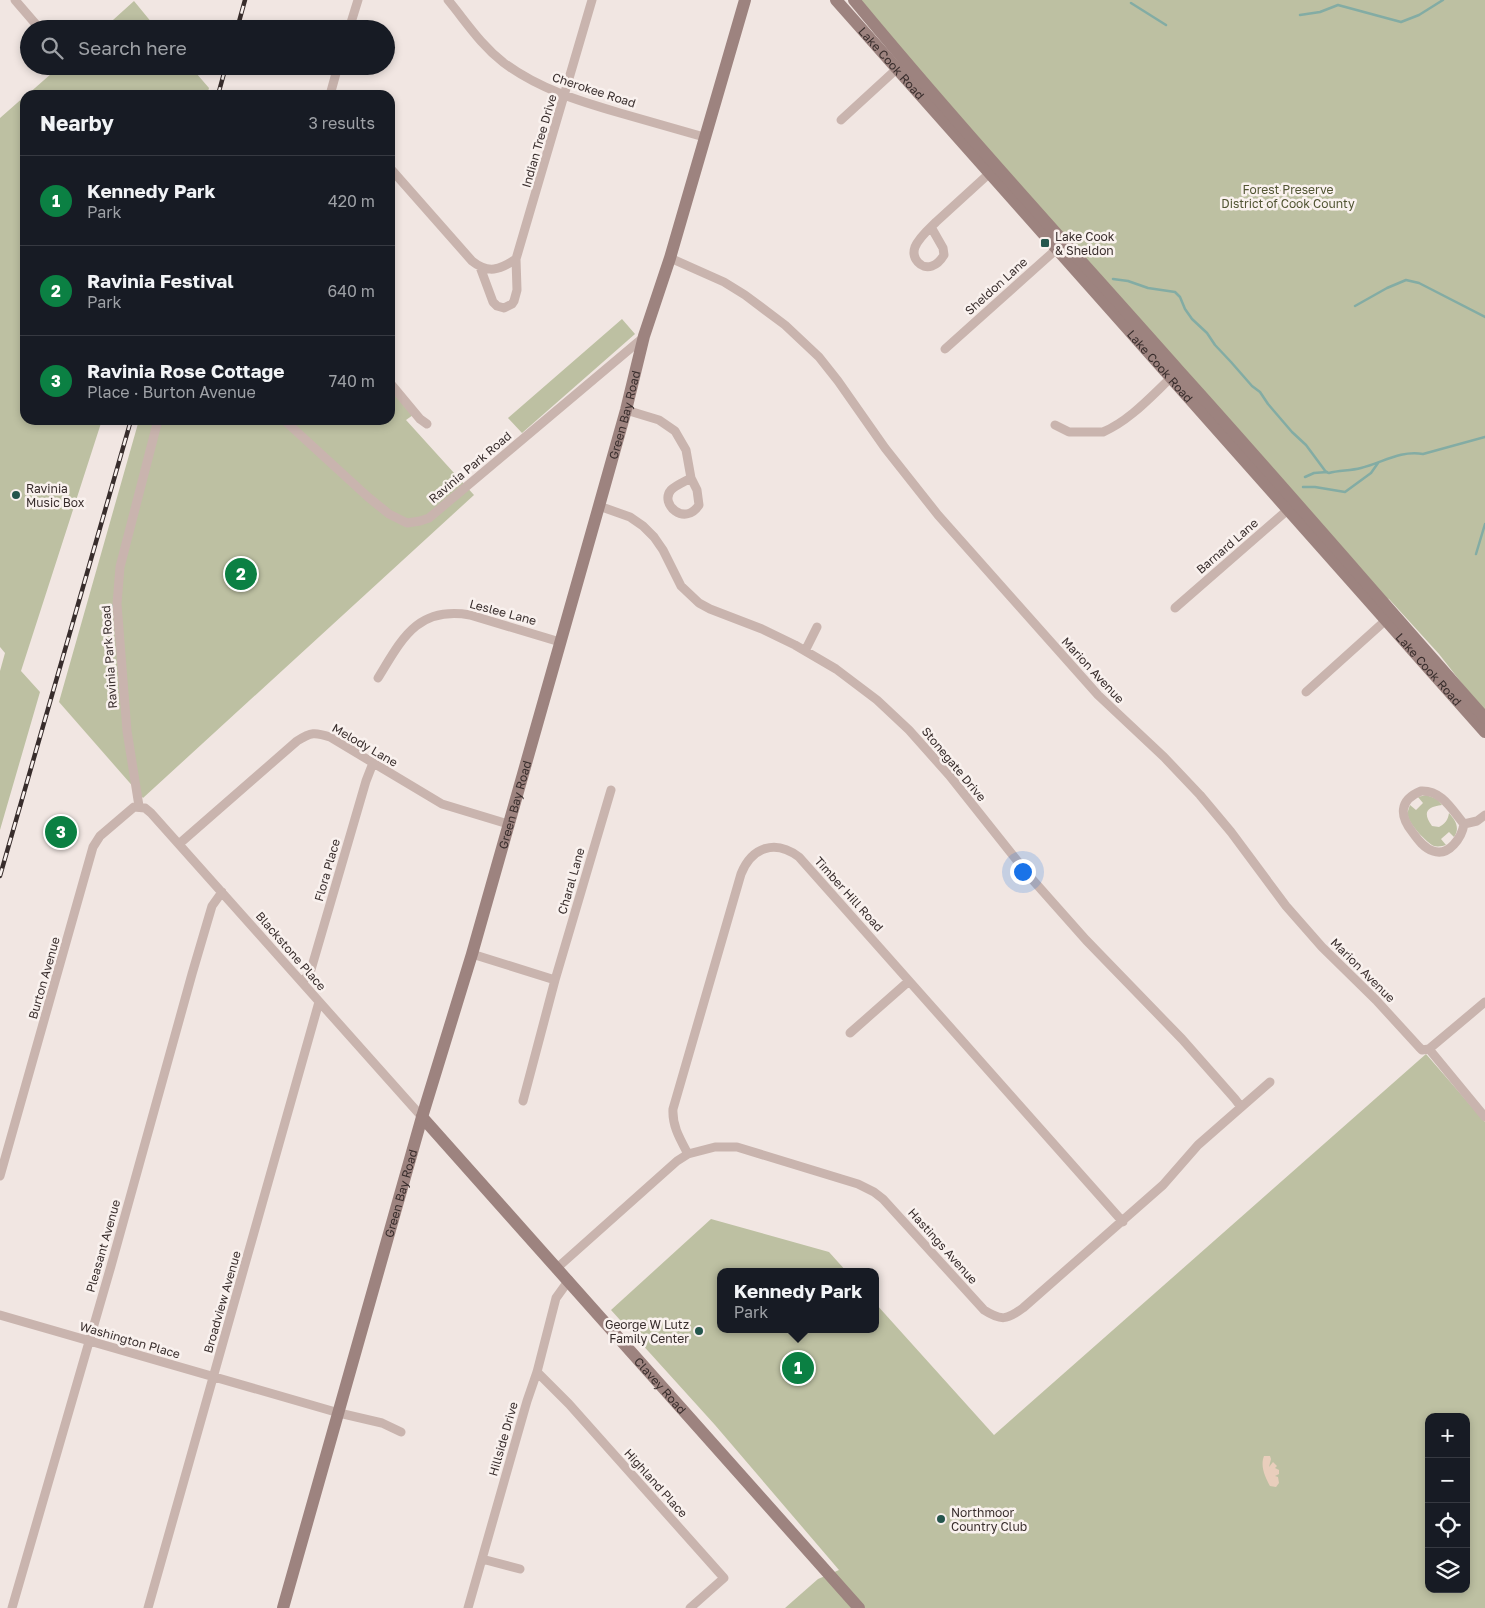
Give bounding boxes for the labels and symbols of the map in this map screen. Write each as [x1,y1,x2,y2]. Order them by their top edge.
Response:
street label: Lake Cook Road [856,23,928,102]
street label: Cherokee Road [550,69,638,111]
street label: Indian Tree Drive [518,93,560,189]
park label: Forest Preserve District of Cook County [1221,182,1355,211]
place label: Lake Cook & Sheldon [1055,229,1115,258]
marker: Lake Cook & Sheldon [1039,237,1051,249]
street label: Sheldon Lane [962,254,1030,318]
street label: Lake Cook Road [1124,326,1197,405]
street label: Green Bay Road [605,369,643,461]
street label: Ravinia Park Road [426,428,514,506]
place label: Ravinia Music Box [26,481,85,510]
marker: Ravinia Music Box [10,489,22,501]
street label: Barnard Lane [1193,515,1261,577]
pin: 2 [225,555,257,593]
street label: Leslee Lane [468,596,538,628]
street label: Ravinia Park Road [98,605,120,709]
street label: Lake Cook Road [1393,630,1465,708]
street label: Marion Avenue [1059,634,1127,706]
street label: Melody Lane [329,720,401,770]
street label: Stonegate Drive [919,724,989,804]
street label: Green Bay Road [495,759,534,851]
pin: 3 [45,813,77,851]
street label: Flora Place [311,837,343,903]
street label: Charal Lane [554,846,588,916]
street label: Timber Hill Road [811,853,887,935]
your location [1010,859,1036,885]
street label: Blackstone Place [253,908,329,994]
street label: Burton Avenue [25,935,63,1021]
street label: Marion Avenue [1328,935,1398,1005]
street label: Green Bay Road [381,1147,420,1239]
street label: Pleasant Avenue [83,1198,123,1294]
street label: Hastings Avenue [905,1205,981,1287]
street label: Broadview Avenue [200,1249,244,1355]
place label: George W Lutz Family Center [605,1317,689,1346]
street label: Washington Place [78,1318,182,1362]
marker: George W Lutz Family Center [693,1325,705,1337]
pin: 1 [782,1349,814,1387]
street label: Clavey Road [631,1354,690,1417]
street label: Hillside Drive [485,1400,521,1478]
street label: Highland Place [621,1445,691,1521]
place label: Northmoor Country Club [951,1505,1027,1534]
marker: Northmoor Country Club [935,1513,947,1525]

